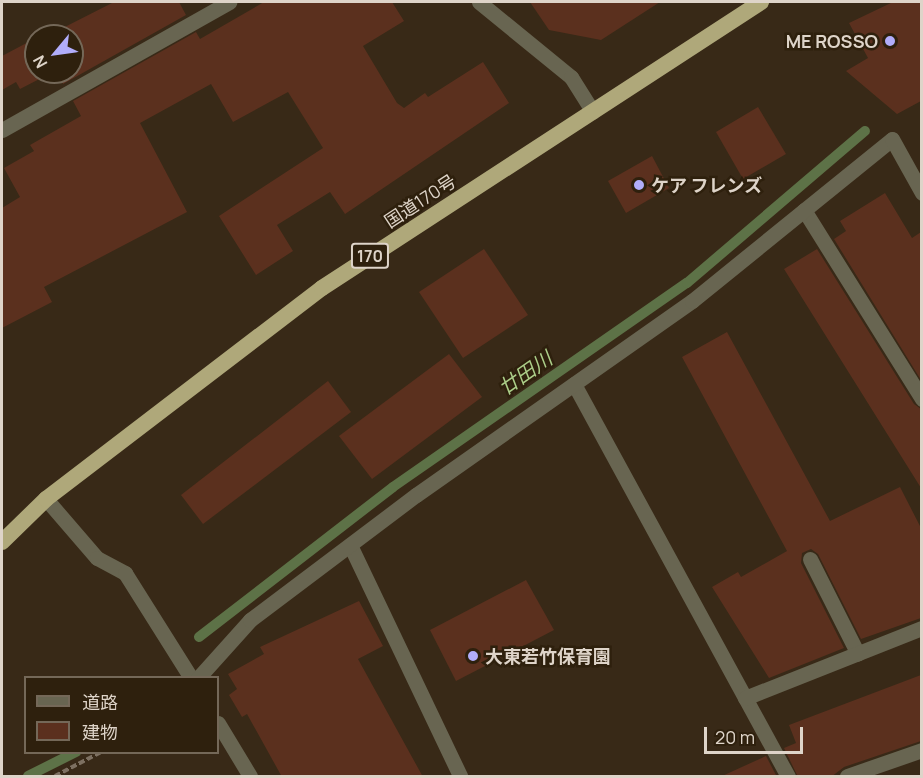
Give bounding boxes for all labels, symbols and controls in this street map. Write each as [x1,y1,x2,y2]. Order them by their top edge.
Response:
north arrow [24,24,84,84]
place label: ME ROSSO [786,30,878,52]
marker: ME ROSSO [883,34,897,48]
text: N [28,51,52,72]
street label: 国道170号 [380,170,460,232]
place label: ケア フレンズ [651,174,763,196]
marker: ケア フレンズ [632,178,646,192]
road number: 170 [350,243,389,269]
water label: 廿田川 [494,346,556,400]
place label: 大東若竹保育園 [485,645,611,667]
marker: 大東若竹保育園 [466,649,480,663]
legend [24,676,219,754]
text: 道路 [82,690,118,714]
scale bar [707,715,806,753]
text: 建物 [82,720,118,744]
text: 20 m [715,725,755,749]

